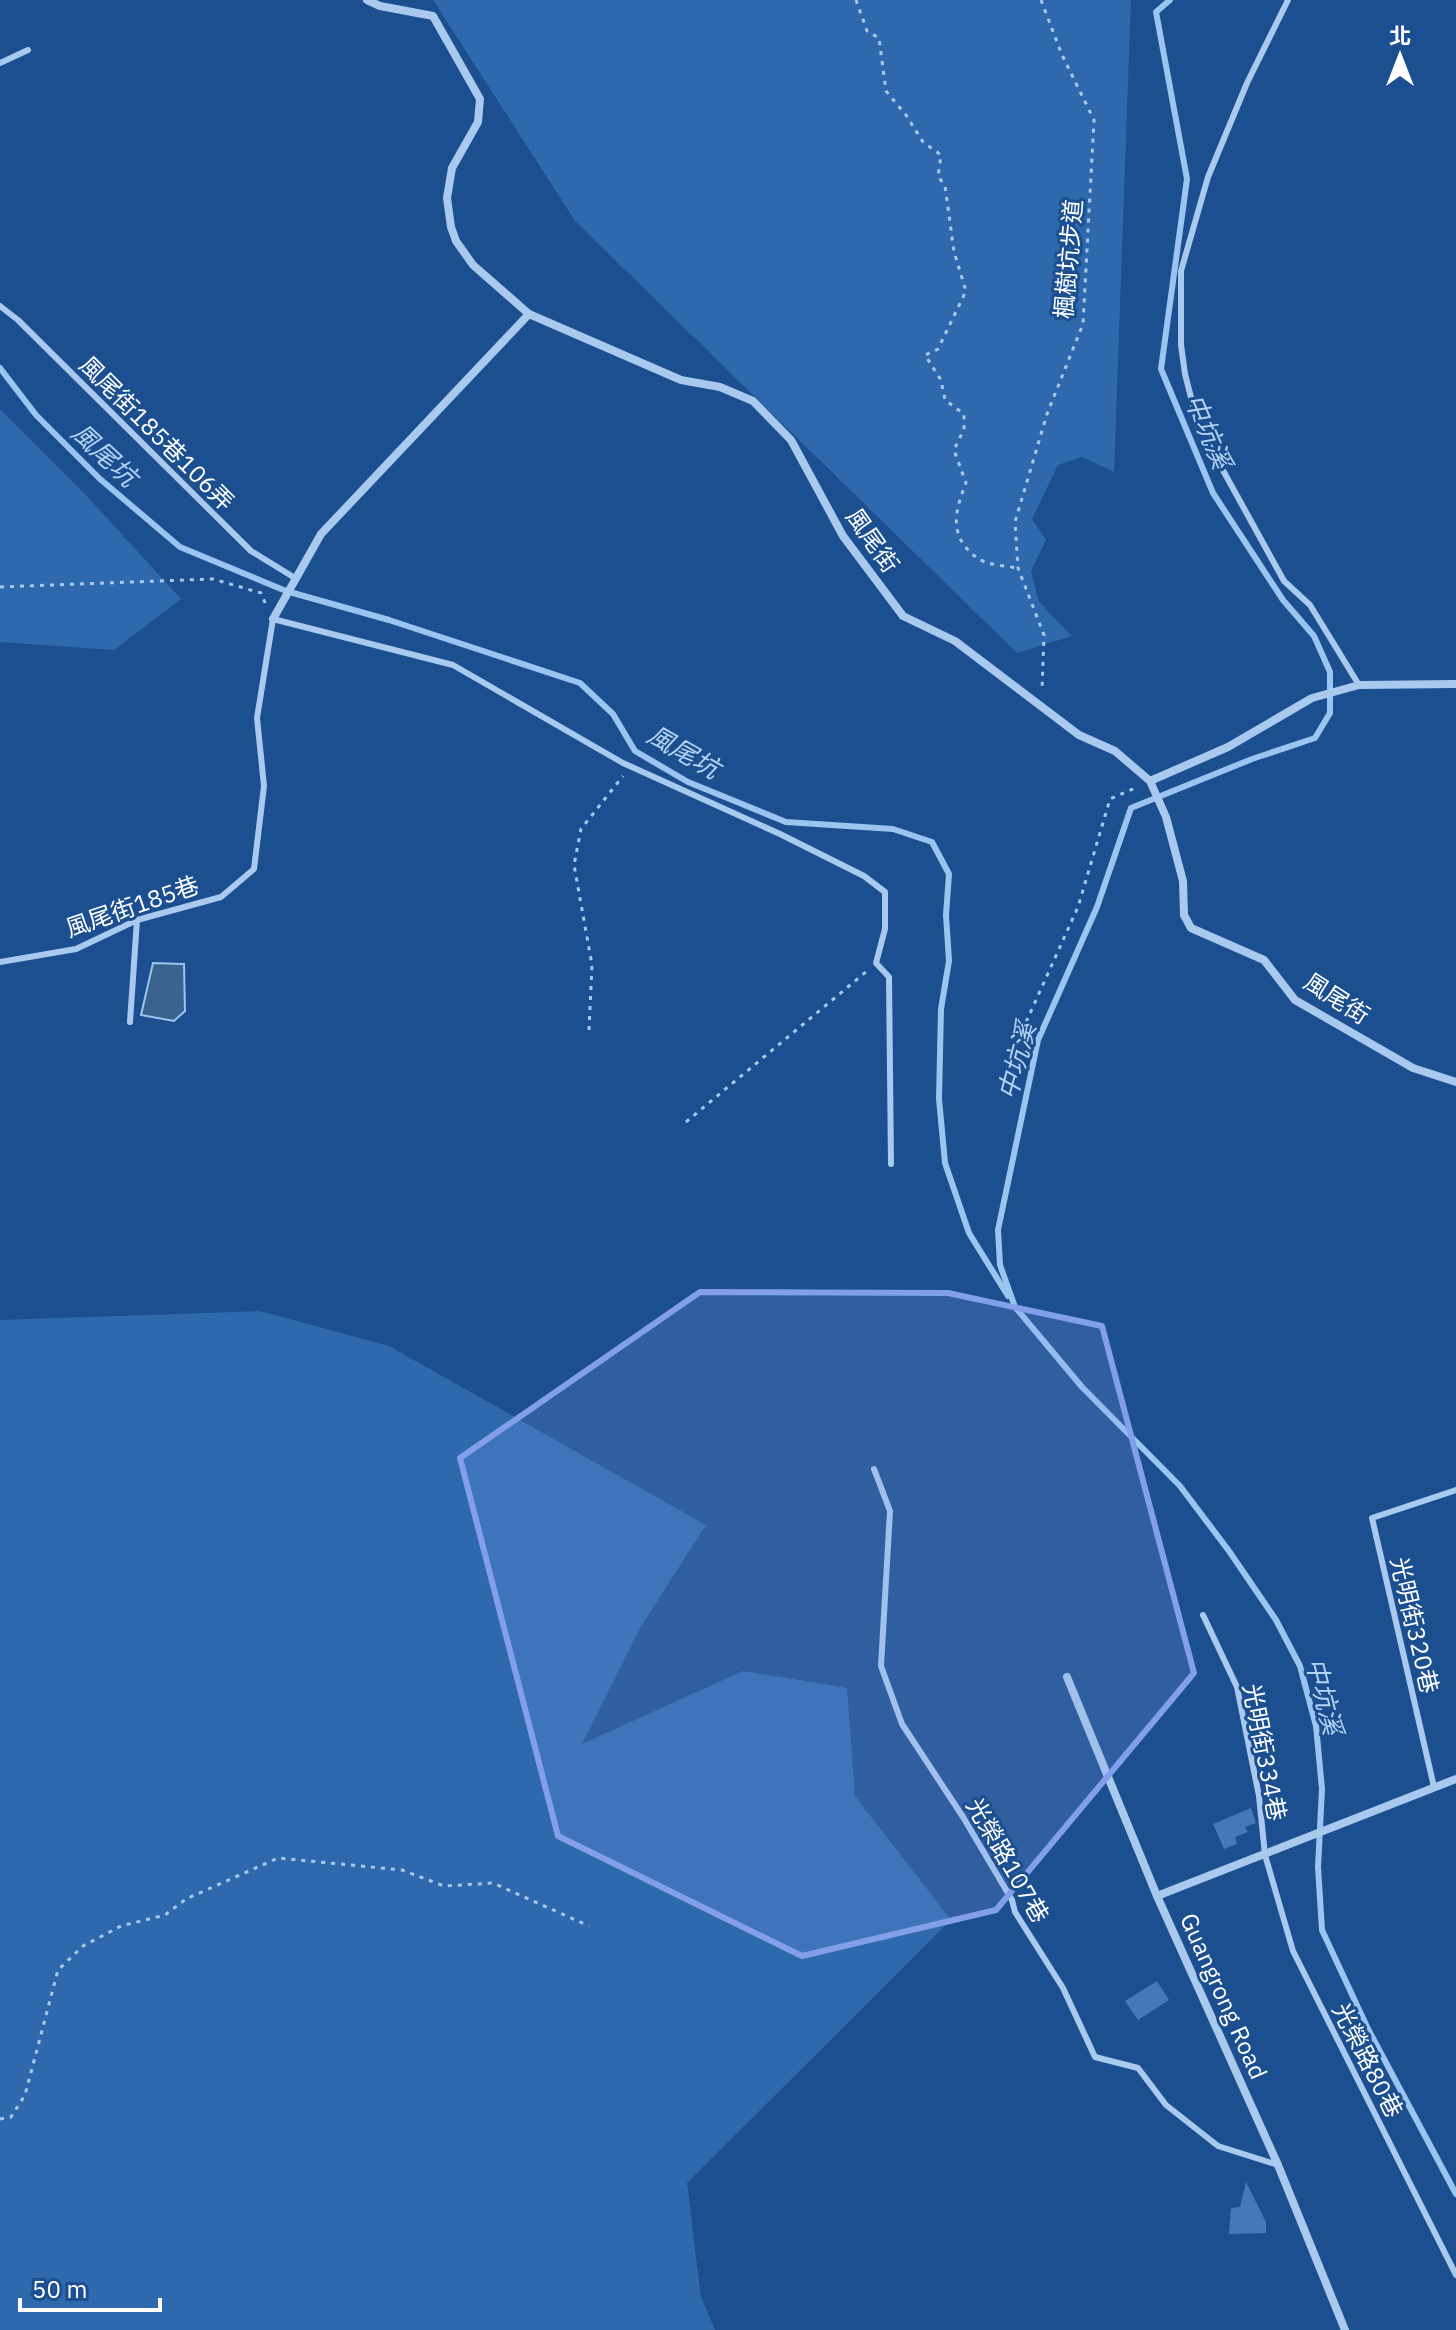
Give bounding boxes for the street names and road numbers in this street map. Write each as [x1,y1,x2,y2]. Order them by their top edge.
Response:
street label: 楓樹坑步道 [1047,198,1089,320]
street label: 風尾街185巷106弄 [73,349,241,517]
street label: 風尾街 [839,501,907,579]
street label: 風尾街185巷 [61,868,203,944]
street label: 風尾街 [1298,965,1376,1031]
street label: 光明街320巷 [1384,1554,1446,1696]
street label: 光明街334巷 [1236,1681,1294,1823]
street label: 光榮路107巷 [959,1792,1057,1928]
street label: Guangrong Road [1173,1908,1275,2084]
street label: 光榮路80巷 [1325,1997,1411,2123]

